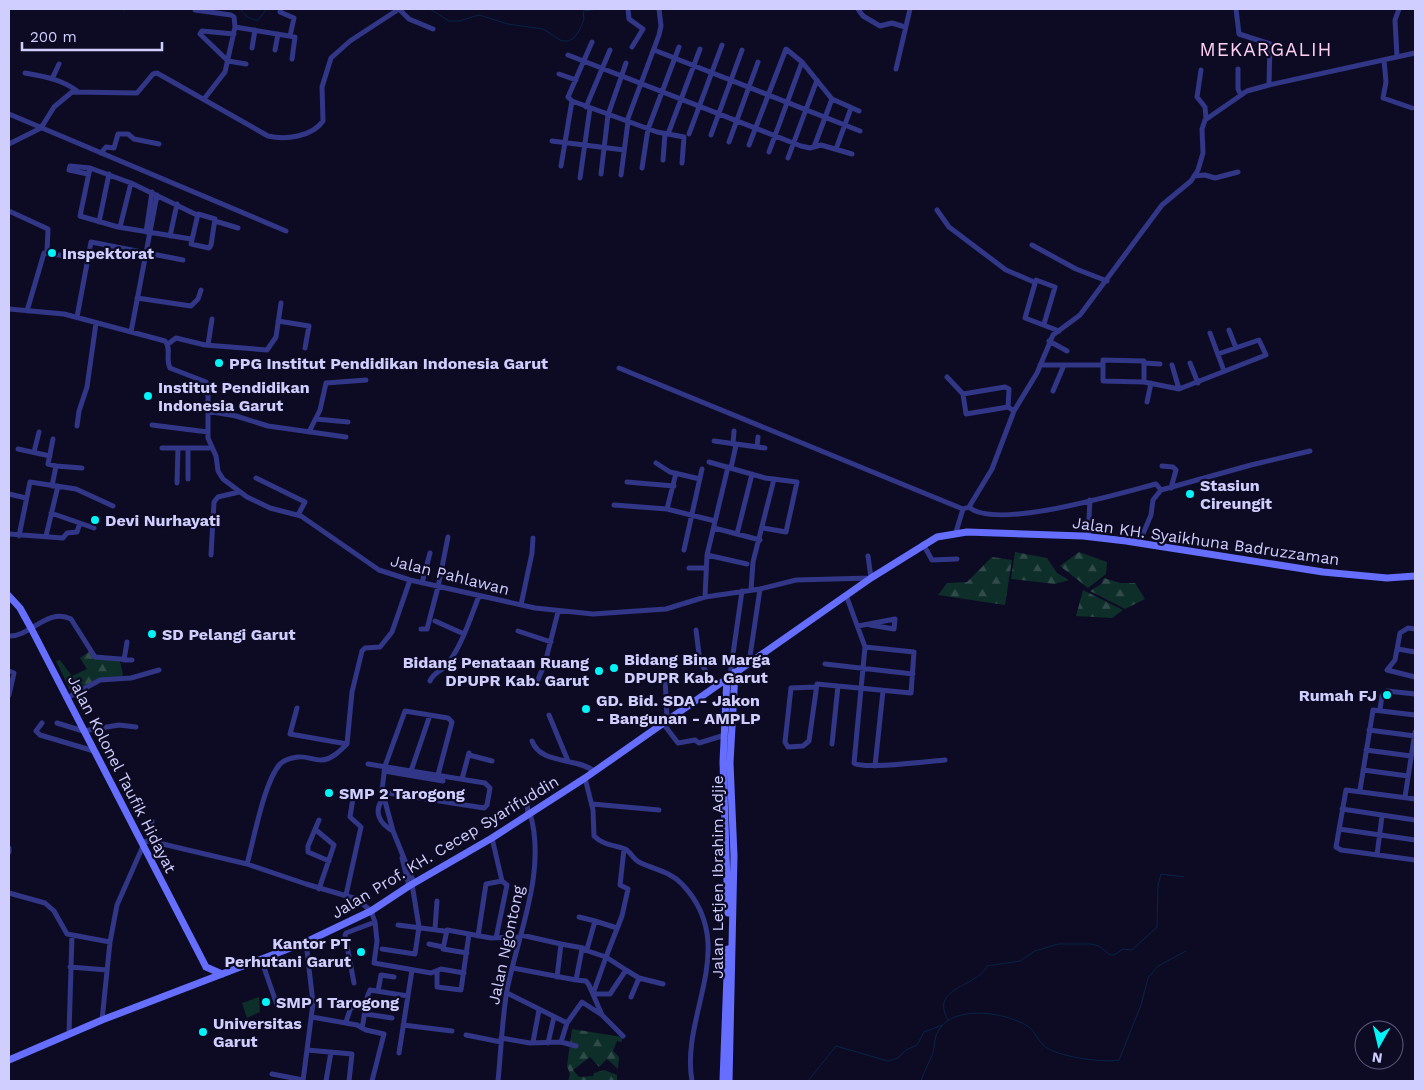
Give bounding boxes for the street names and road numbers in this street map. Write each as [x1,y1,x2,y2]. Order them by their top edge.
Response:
street label: Jalan KH. Syaikhuna Badruzzaman [1071,513,1341,569]
street label: Jalan Pahlawan [389,551,511,599]
street label: Jalan Kolonel Taufik Hidayat [64,672,180,876]
street label: Jalan Prof. KH. Cecep Syarifuddin [328,771,562,923]
street label: Jalan Letjen Ibrahim Adjie [708,775,727,979]
street label: Jalan Ngontong [484,883,528,1006]

